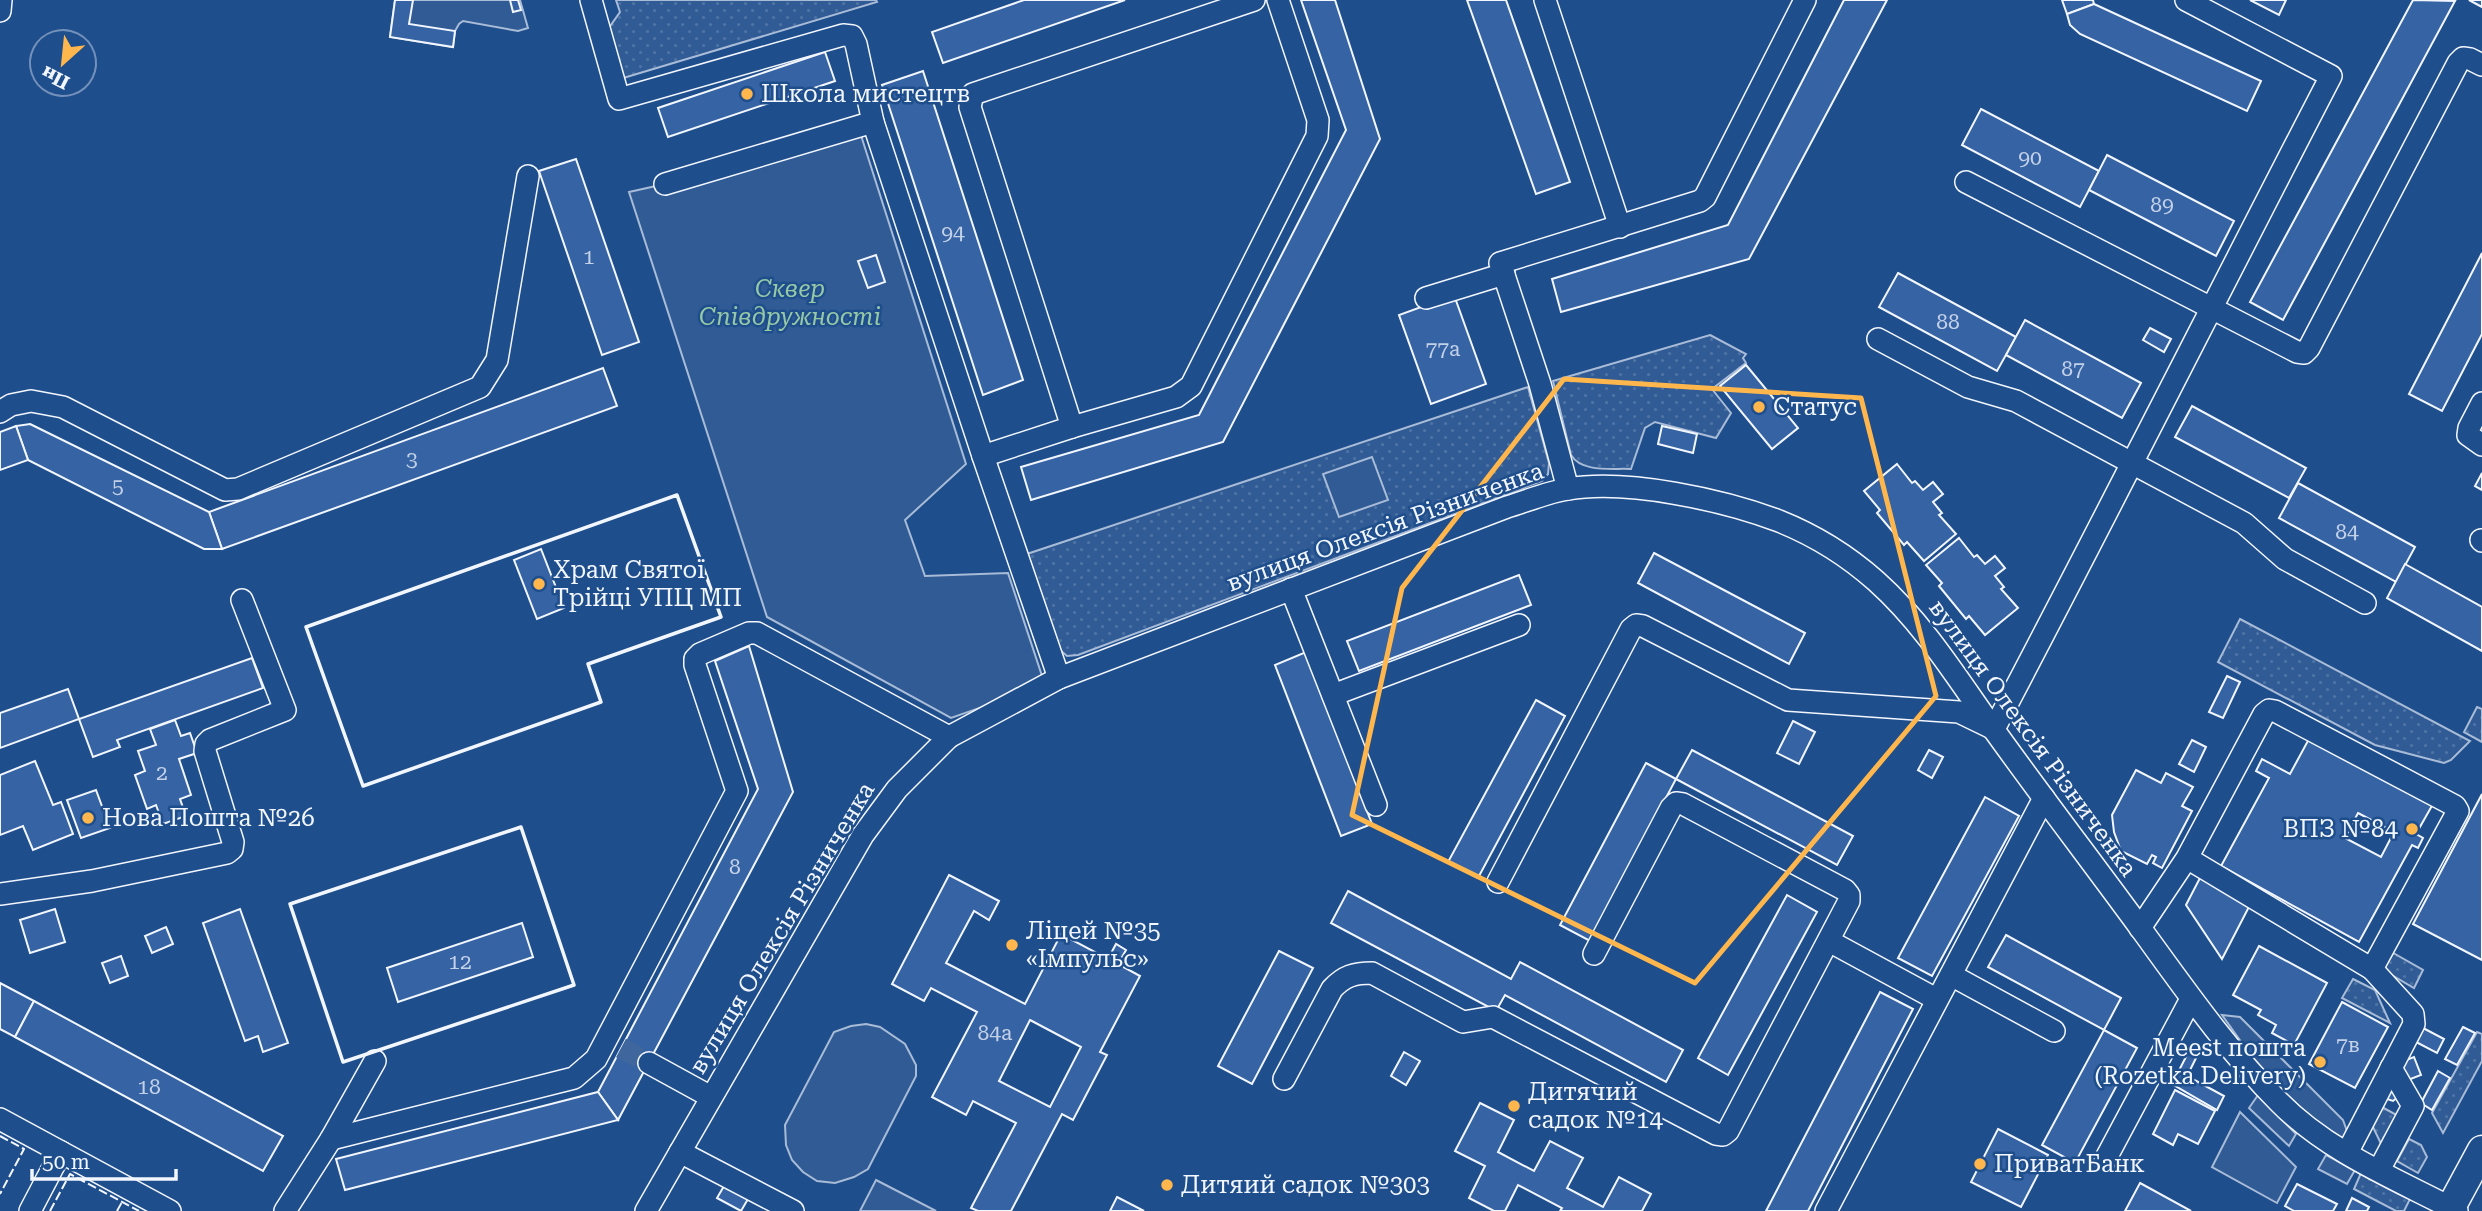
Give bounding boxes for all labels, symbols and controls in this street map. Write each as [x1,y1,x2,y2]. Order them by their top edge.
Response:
north arrow [28,28,98,98]
text: Пн [37,61,73,94]
place label: Школа мистецтв [761,80,970,108]
marker: Школа мистецтв [739,86,755,102]
house number: 90 [2018,146,2042,170]
house number: 89 [2150,193,2174,217]
house number: 94 [941,221,965,245]
house number: 1 [583,245,595,269]
park label: Сквер Співдружності [699,275,881,331]
house number: 88 [1936,310,1960,334]
house number: 77а [1426,337,1461,361]
house number: 87 [2061,357,2085,381]
place label: Статус [1773,393,1857,421]
marker: Статус [1751,399,1767,415]
house number: 3 [406,447,418,471]
street label: вулиця Олексія Різниченка [1223,457,1547,597]
house number: 5 [112,474,124,498]
house number: 84 [2335,520,2359,544]
place label: Храм Святої Трійці УПЦ МП [553,556,742,612]
marker: Храм Святої Трійці УПЦ МП [531,576,547,592]
street label: вулиця Олексія Різниченка [1923,594,2143,882]
house number: 2 [156,761,168,785]
street label: вулиця Олексія Різниченка [684,777,880,1079]
place label: Нова Пошта №26 [102,804,315,832]
marker: Нова Пошта №26 [80,810,96,826]
place label: ВПЗ №84 [2283,815,2399,843]
marker: ВПЗ №84 [2404,821,2420,837]
house number: 8 [729,855,741,879]
place label: Ліцей №35 «Імпульс» [1026,917,1161,973]
marker: Ліцей №35 «Імпульс» [1004,937,1020,953]
house number: 12 [448,950,472,974]
house number: 84а [978,1021,1013,1045]
house number: 7в [2336,1033,2360,1057]
place label: Meest пошта (Rozetka Delivery) [2095,1034,2306,1090]
marker: Meest пошта (Rozetka Delivery) [2312,1054,2328,1070]
house number: 18 [137,1075,161,1099]
place label: Дитячий садок №14 [1528,1078,1663,1134]
marker: Дитячий садок №14 [1506,1098,1522,1114]
scale bar [32,1138,175,1182]
text: 50 m [42,1150,90,1174]
place label: ПриватБанк [1994,1150,2145,1178]
marker: ПриватБанк [1972,1156,1988,1172]
place label: Дитяий садок №303 [1181,1171,1430,1199]
marker: Дитяий садок №303 [1159,1177,1175,1193]

